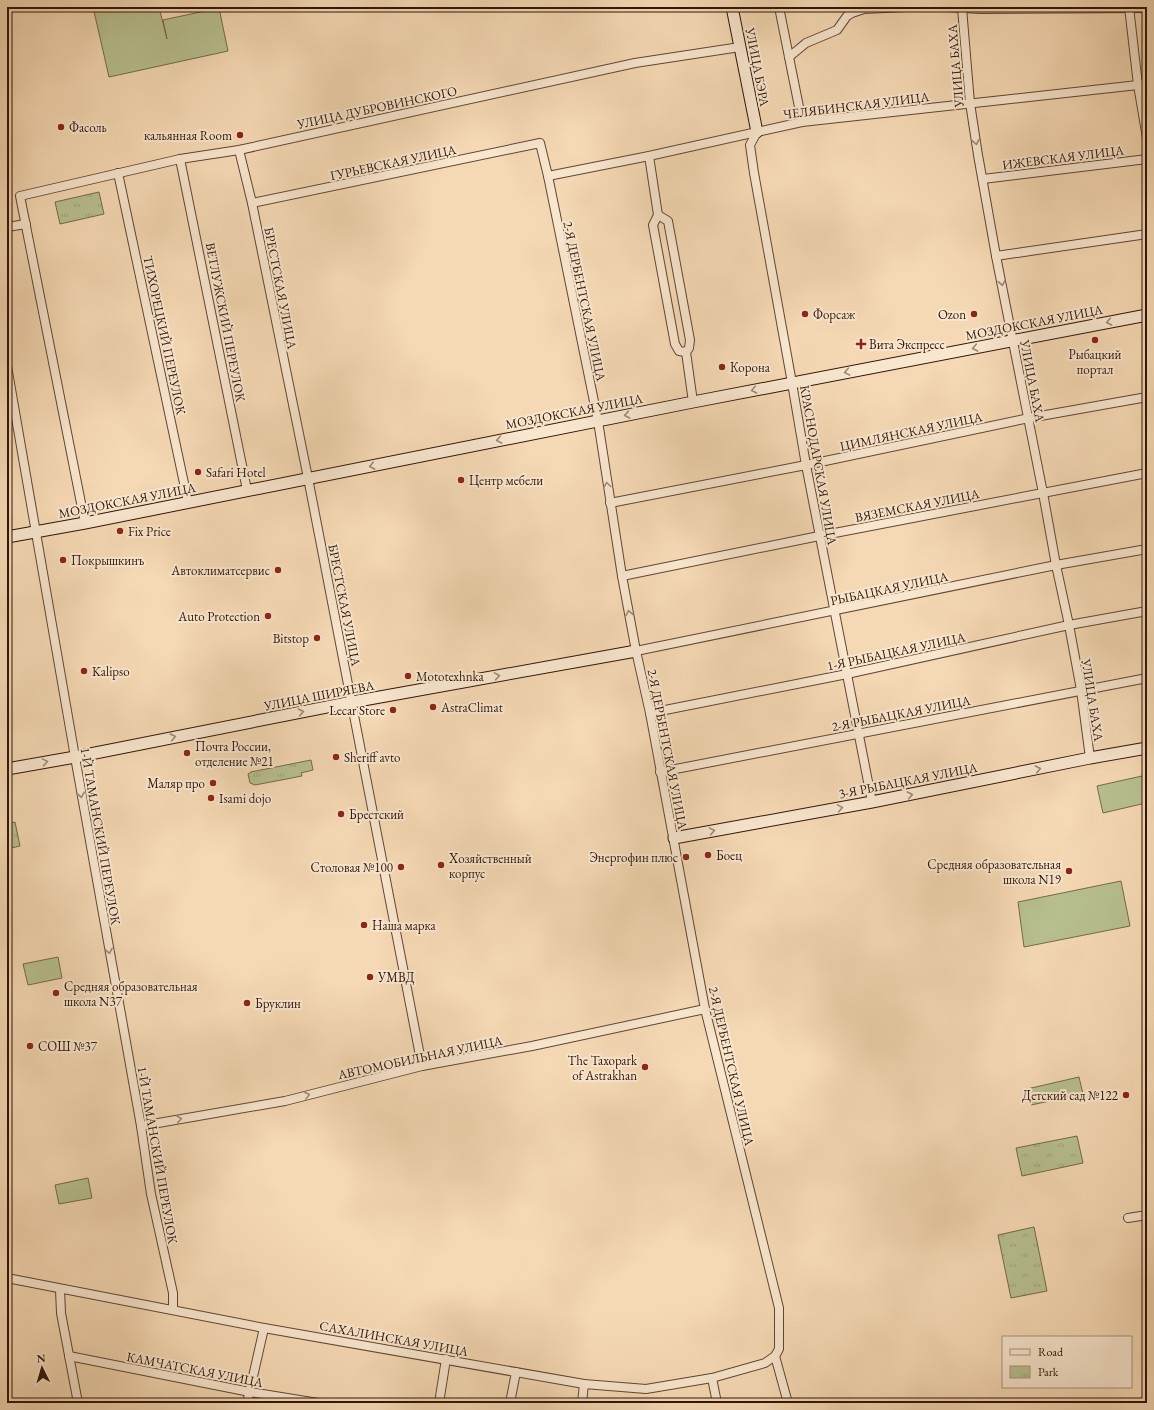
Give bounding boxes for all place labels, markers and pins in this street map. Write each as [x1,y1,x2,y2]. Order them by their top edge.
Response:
place label: Фасоль [69,119,107,136]
marker: Фасоль [56,122,66,132]
place label: кальянная Room [144,127,232,144]
marker: кальянная Room [235,130,245,140]
place label: Форсаж [813,306,855,323]
place label: Ozon [938,306,966,323]
marker: Форсаж [800,309,810,319]
marker: Ozon [969,309,979,319]
marker: Рыбацкий портал [1090,335,1100,345]
place label: Вита Экспресс [869,336,945,353]
marker: Вита Экспресс [856,339,866,349]
place label: Рыбацкий портал [1069,346,1122,378]
place label: Корона [730,359,771,376]
marker: Корона [717,362,727,372]
place label: Safari Hotel [206,464,266,481]
marker: Safari Hotel [193,467,203,477]
place label: Центр мебели [469,472,543,489]
marker: Центр мебели [456,475,466,485]
place label: Fix Price [128,523,171,540]
marker: Fix Price [115,526,125,536]
place label: Покрышкинъ [71,552,144,569]
marker: Покрышкинъ [58,555,68,565]
place label: Автоклиматсервис [170,562,270,579]
marker: Автоклиматсервис [273,565,283,575]
place label: Auto Protection [177,608,260,625]
marker: Auto Protection [263,611,273,621]
place label: Bitstop [273,630,309,647]
marker: Bitstop [312,633,322,643]
place label: Kalipso [92,663,130,680]
marker: Kalipso [79,666,89,676]
place label: Mototexhnka [416,668,485,685]
marker: Mototexhnka [403,671,413,681]
place label: AstraClimat [440,699,503,716]
place label: Lecar Store [329,702,385,719]
marker: AstraClimat [428,702,438,712]
marker: Lecar Store [388,705,398,715]
place label: Почта России, отделение №21 [195,738,274,770]
marker: Почта России, отделение №21 [182,748,192,758]
place label: Sheriff avto [344,749,401,766]
marker: Sheriff avto [331,752,341,762]
place label: Маляр про [147,775,205,792]
marker: Маляр про [208,778,218,788]
place label: Isami dojo [219,790,271,807]
marker: Isami dojo [206,793,216,803]
place label: Брестский [349,806,404,823]
marker: Брестский [336,809,346,819]
place label: Боец [716,847,742,864]
place label: Энергофин плюс [589,849,678,866]
place label: Хозяйственный корпус [448,850,532,882]
marker: Боец [703,850,713,860]
marker: Энергофин плюс [681,852,691,862]
place label: Средняя образовательная школа N19 [927,856,1062,888]
place label: Столовая №100 [311,859,393,876]
marker: Хозяйственный корпус [436,860,446,870]
marker: Столовая №100 [396,862,406,872]
marker: Средняя образовательная школа N19 [1064,866,1074,876]
place label: Наша марка [372,917,437,934]
marker: Наша марка [359,920,369,930]
place label: УМВД [377,969,415,986]
marker: УМВД [365,972,375,982]
place label: Средняя образовательная школа N37 [64,978,198,1010]
marker: Средняя образовательная школа N37 [51,988,61,998]
place label: Бруклин [255,995,301,1012]
marker: Бруклин [242,998,252,1008]
place label: СОШ №37 [38,1038,98,1055]
marker: СОШ №37 [25,1041,35,1051]
place label: The Taxopark of Astrakhan [568,1052,638,1084]
marker: The Taxopark of Astrakhan [640,1062,650,1072]
place label: Детский сад №122 [1022,1087,1119,1104]
marker: Детский сад №122 [1121,1090,1131,1100]

